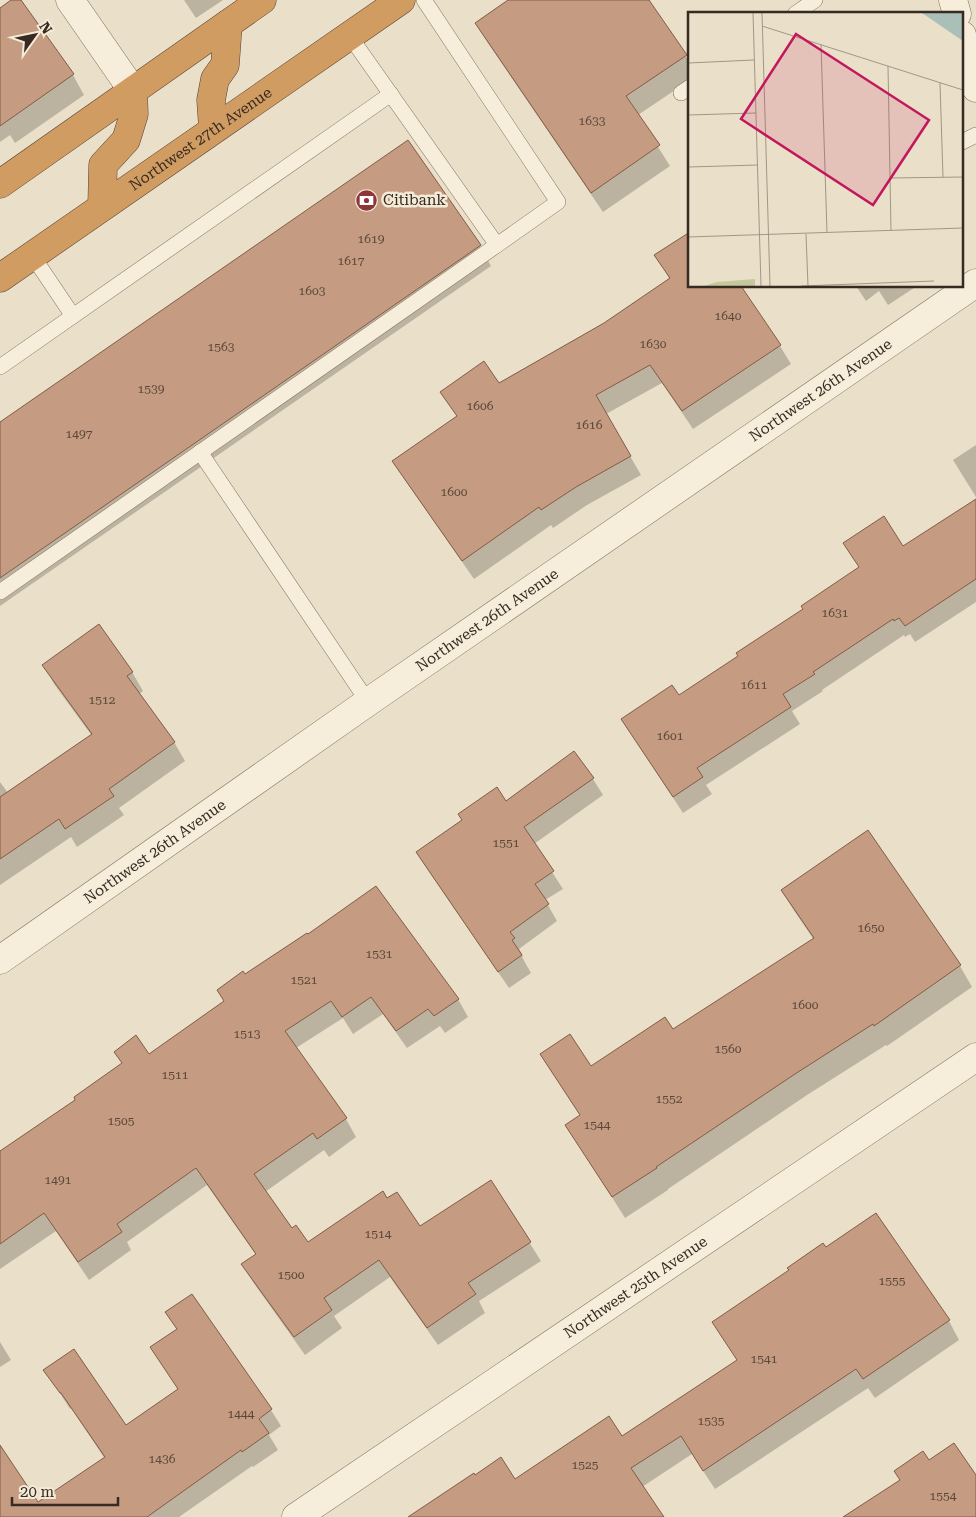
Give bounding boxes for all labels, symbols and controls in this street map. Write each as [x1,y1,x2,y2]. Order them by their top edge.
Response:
north arrow [10,10,60,60]
inset map [688,12,964,288]
text: N [36,19,56,37]
street label: Northwest 27th Avenue [126,83,275,195]
house number: 1633 [579,114,606,128]
bank icon: Citibank [355,188,379,212]
place label: Citibank [383,191,446,209]
house number: 1619 [358,232,385,246]
house number: 1617 [338,254,365,268]
house number: 1603 [299,284,326,298]
house number: 1640 [715,309,742,323]
street label: Northwest 26th Avenue [746,335,895,446]
house number: 1630 [640,337,667,351]
house number: 1563 [208,340,235,354]
house number: 1539 [138,382,165,396]
house number: 1606 [467,399,494,413]
house number: 1616 [576,418,603,432]
house number: 1497 [66,427,93,441]
house number: 1600 [441,485,468,499]
street label: Northwest 26th Avenue [412,565,562,675]
house number: 1631 [822,606,849,620]
house number: 1611 [741,678,768,692]
house number: 1512 [89,693,116,707]
house number: 1601 [657,729,684,743]
street label: Northwest 26th Avenue [80,796,229,907]
house number: 1551 [493,836,520,850]
house number: 1650 [858,921,885,935]
house number: 1531 [366,947,393,961]
house number: 1521 [291,973,318,987]
house number: 1600 [792,998,819,1012]
house number: 1513 [234,1027,261,1041]
house number: 1560 [715,1042,742,1056]
house number: 1511 [162,1068,189,1082]
house number: 1552 [656,1092,683,1106]
house number: 1505 [108,1114,135,1128]
house number: 1544 [584,1118,611,1132]
house number: 1491 [45,1173,72,1187]
house number: 1514 [365,1227,392,1241]
street label: Northwest 25th Avenue [560,1232,711,1342]
house number: 1500 [278,1268,305,1282]
house number: 1555 [879,1274,906,1288]
house number: 1541 [751,1352,778,1366]
house number: 1444 [228,1407,255,1421]
house number: 1535 [698,1414,725,1428]
house number: 1436 [149,1452,176,1466]
house number: 1525 [572,1458,599,1472]
scale bar [12,1474,119,1506]
text: 20 m [20,1483,55,1501]
house number: 1554 [930,1489,957,1503]

